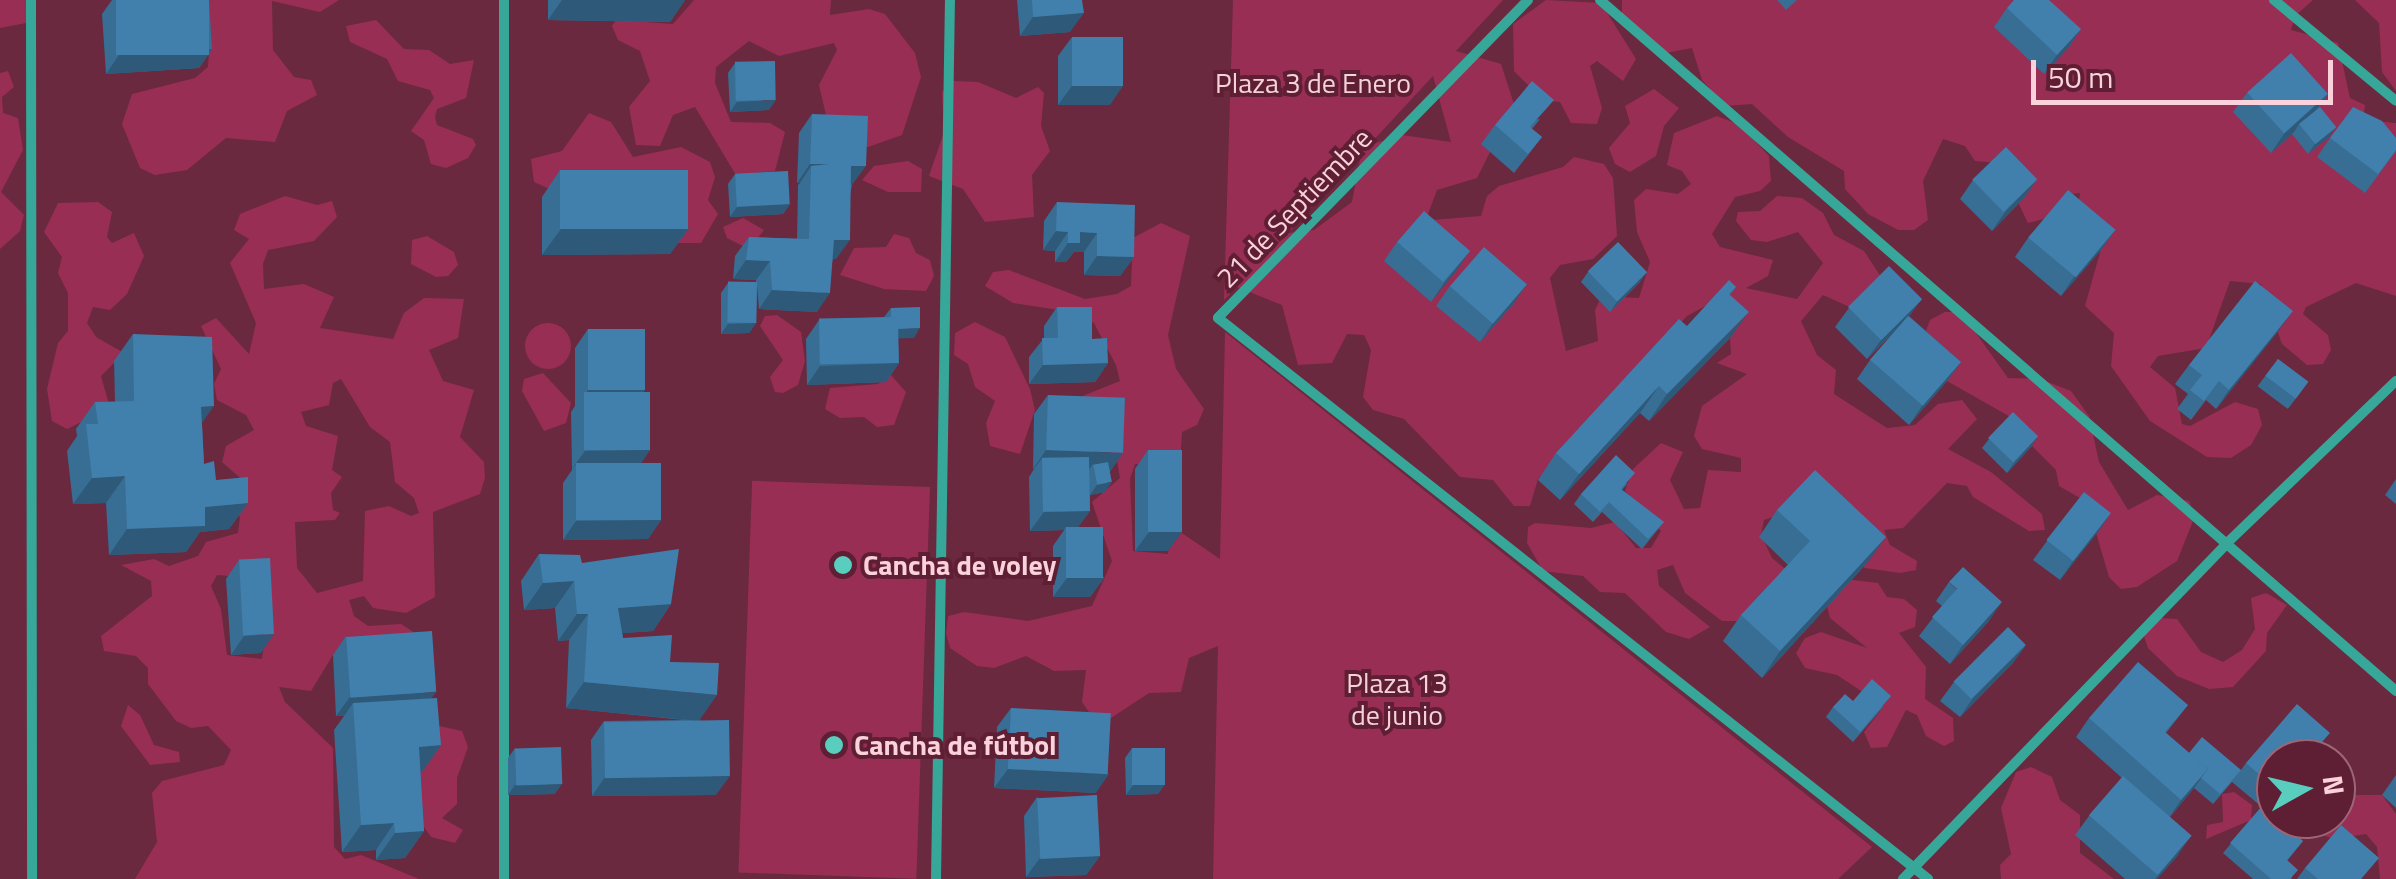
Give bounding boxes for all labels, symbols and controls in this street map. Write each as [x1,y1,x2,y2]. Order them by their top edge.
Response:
scale bar [2036,40,2338,102]
text: 50 m [2048,54,2113,100]
park label: Plaza 3 de Enero [1215,66,1411,100]
street label: 21 de Septiembre [1210,121,1378,295]
place label: Cancha de voley [863,548,1057,582]
marker: Cancha de voley [832,554,854,576]
park label: Plaza 13 de junio [1346,666,1448,732]
place label: Cancha de fútbol [854,728,1057,762]
marker: Cancha de fútbol [823,734,845,756]
north arrow [2256,739,2356,839]
text: N [2312,772,2357,798]

